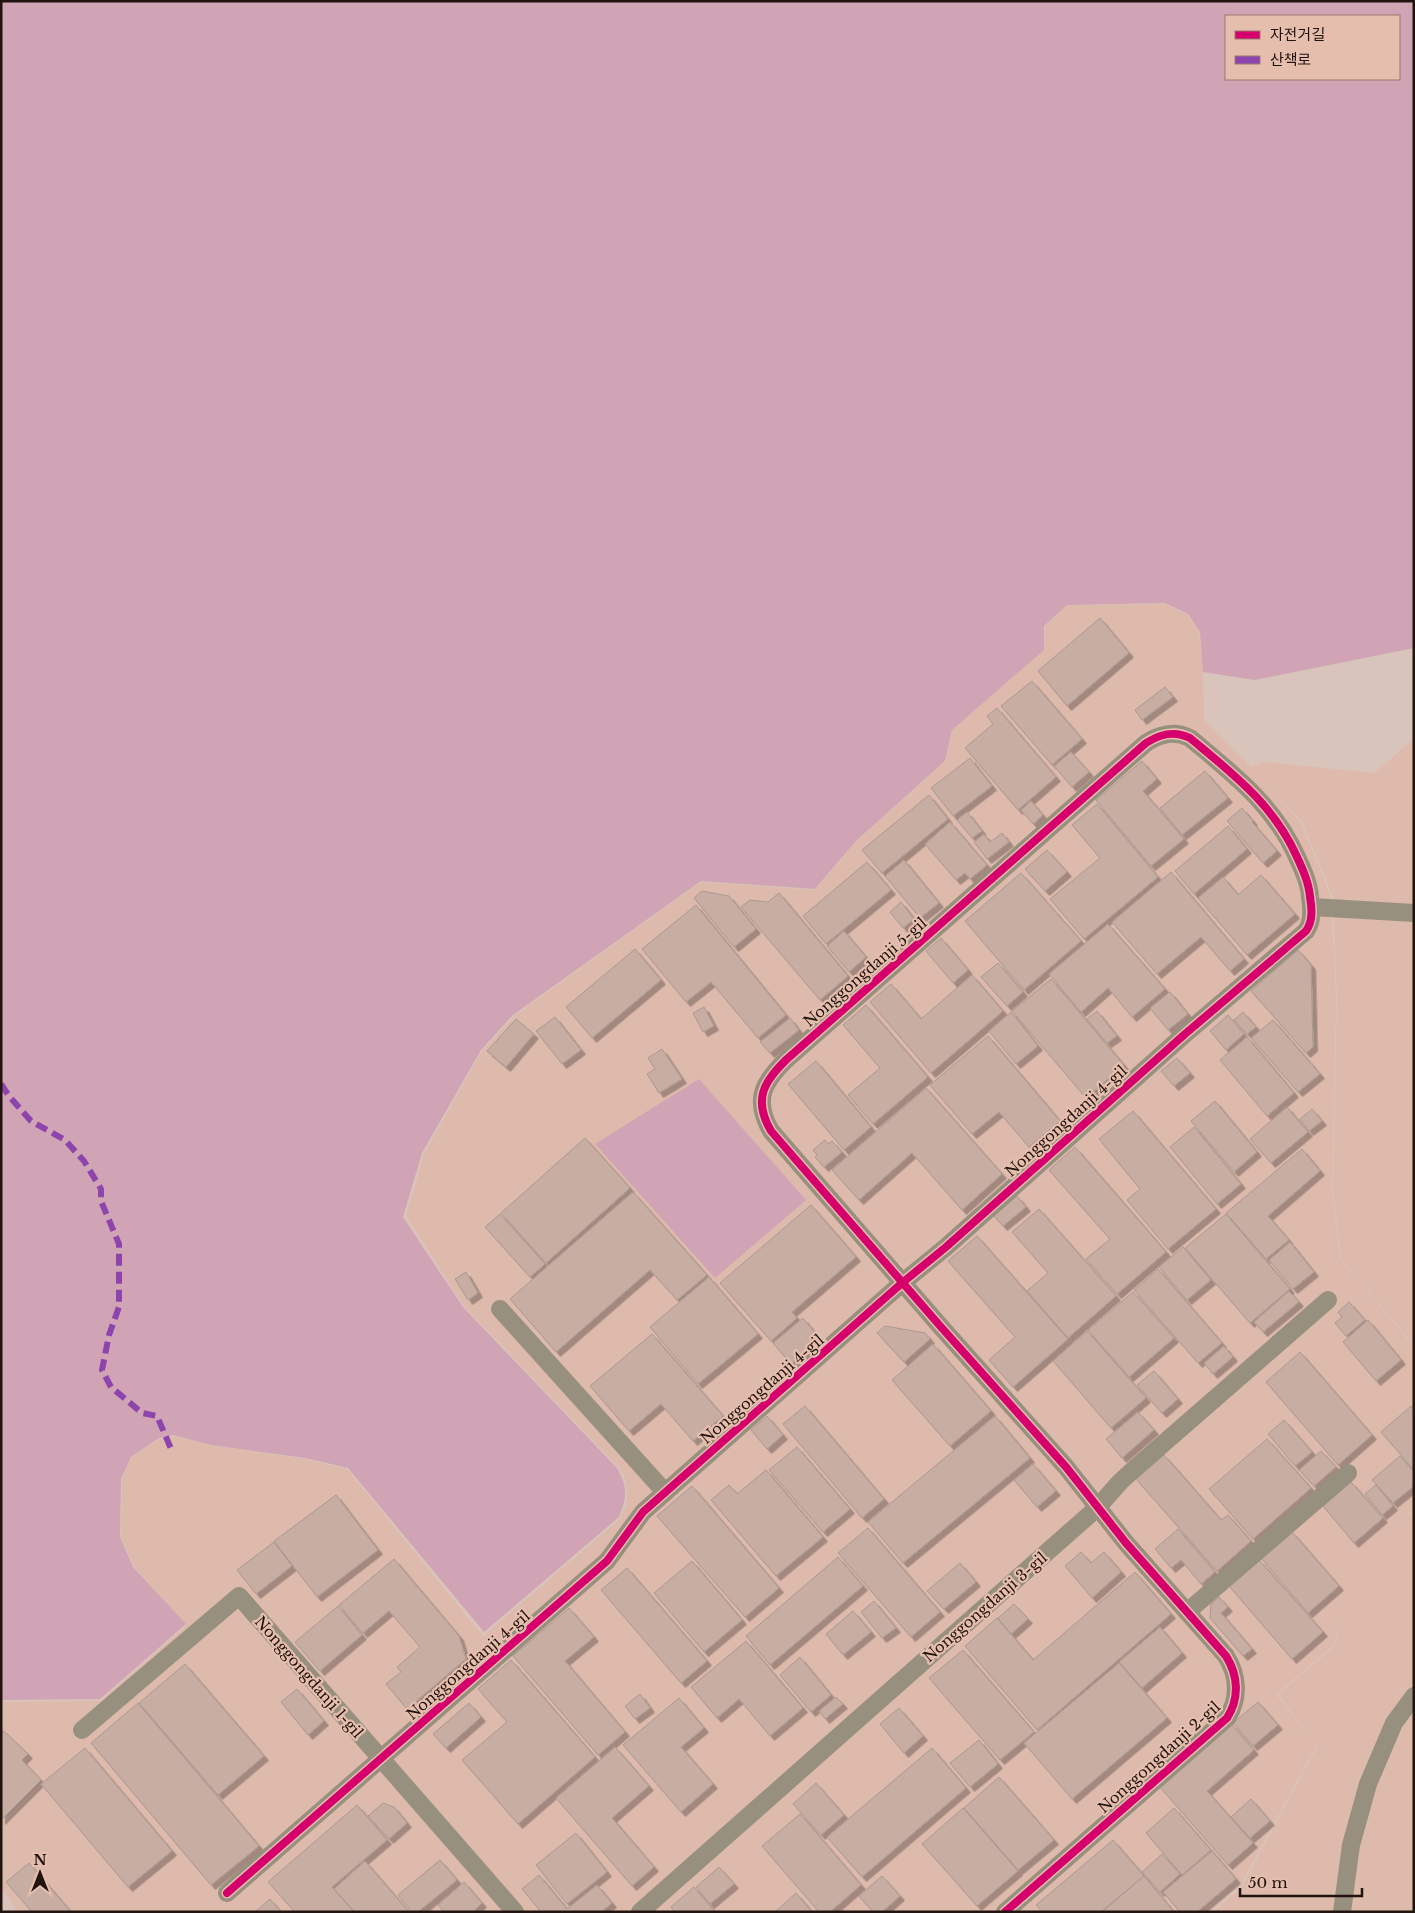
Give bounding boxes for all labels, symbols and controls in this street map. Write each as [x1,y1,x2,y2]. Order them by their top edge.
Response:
legend [1225,15,1400,80]
text: 자전거길 [1270,25,1325,44]
text: 산책로 [1270,50,1311,69]
street label: Nonggongdanji 5-gil [799,913,931,1031]
street label: Nonggongdanji 4-gil [1001,1061,1131,1181]
street label: Nonggongdanji 4-gil [696,1330,828,1448]
street label: Nonggongdanji 3-gil [919,1548,1051,1666]
street label: Nonggongdanji 4-gil [402,1606,534,1724]
street label: Nonggongdanji 1-gil [251,1612,367,1742]
street label: Nonggongdanji 2-gil [1094,1697,1224,1817]
north arrow [15,1848,65,1898]
text: N [33,1851,47,1869]
scale bar [1240,1866,1362,1898]
text: 50 m [1248,1873,1288,1892]

